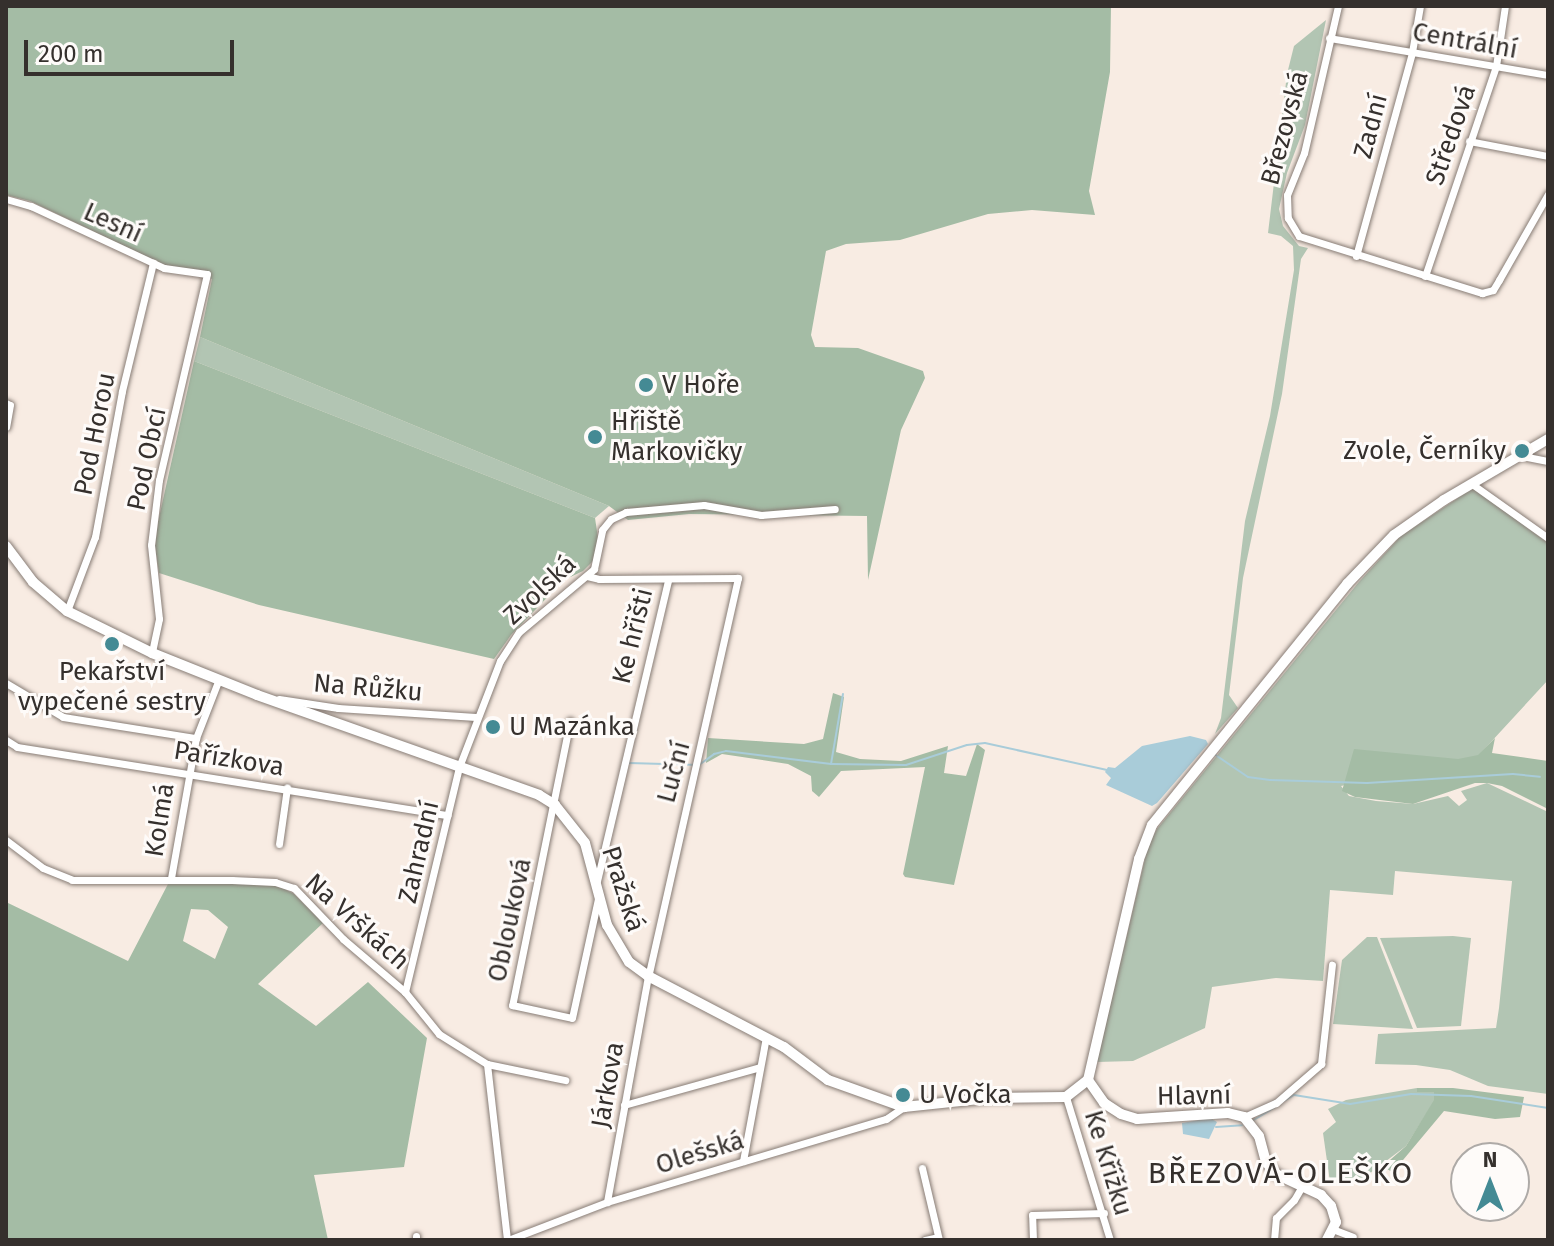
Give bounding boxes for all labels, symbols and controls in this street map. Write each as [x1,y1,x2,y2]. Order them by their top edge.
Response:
street label: Centrální [1410,16,1520,66]
scale bar [28,24,238,74]
text: 200 m [38,40,104,68]
street label: Březovská [1255,67,1315,189]
street label: Středová [1419,81,1483,189]
street label: Zadní [1347,90,1395,162]
street label: Lesní [79,196,147,250]
place label: V Hoře [662,369,740,401]
street label: Pod Horou [68,370,122,498]
marker: V Hoře [637,376,655,394]
street label: Pod Obcí [121,404,173,514]
place label: Hřiště Markovičky [611,406,742,468]
marker: Hřiště Markovičky [586,428,604,446]
place label: Zvole, Černíky [1343,435,1506,467]
marker: Zvole, Černíky [1513,442,1531,460]
street label: Zvolská [497,549,583,631]
street label: Ke hřišti [606,585,660,687]
marker: Pekařství vypečené sestry [103,635,121,653]
place label: Pekařství vypečené sestry [18,656,206,718]
street label: Na Růžku [312,668,424,708]
place label: U Mazánka [509,711,635,743]
marker: U Mazánka [484,718,502,736]
street label: Pařízkova [172,735,286,783]
street label: Luční [651,738,697,806]
street label: Kolmá [139,781,181,859]
street label: Zahradní [392,798,446,906]
street label: Pražská [595,842,651,936]
street label: Oblouková [482,855,538,985]
street label: Na Vrškách [298,867,416,977]
street label: Járkova [585,1040,631,1130]
place label: U Vočka [919,1079,1012,1111]
street label: Hlavní [1157,1080,1231,1112]
marker: U Vočka [894,1086,912,1104]
street label: Ke Křížku [1077,1107,1139,1219]
street label: Olešská [652,1125,748,1181]
north arrow [1450,1142,1530,1222]
text: N [1483,1146,1497,1173]
district label: BŘEZOVÁ-OLEŠKO [1148,1155,1414,1191]

